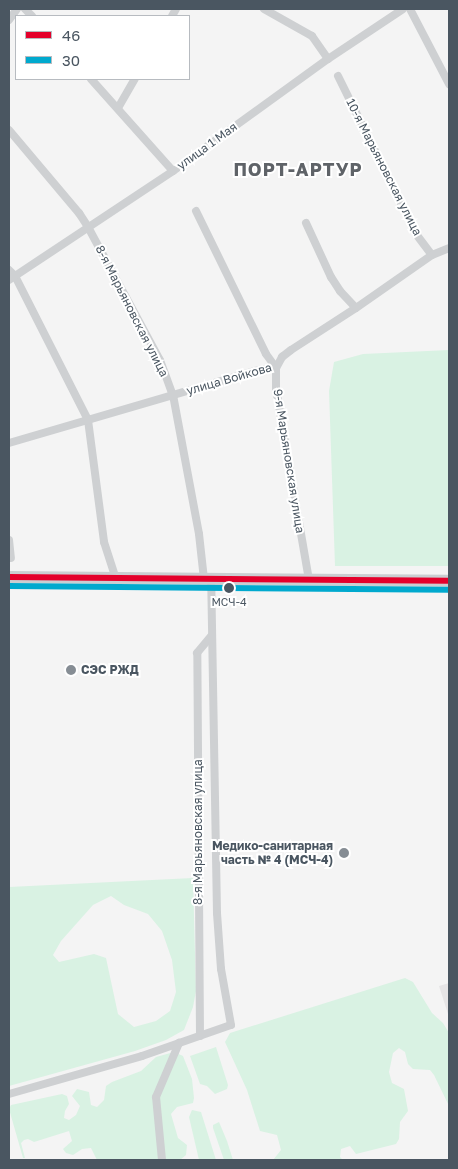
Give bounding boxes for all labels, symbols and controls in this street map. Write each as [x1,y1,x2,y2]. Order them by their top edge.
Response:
legend [15,15,190,80]
text: 46 [62,26,80,44]
text: 30 [62,51,80,69]
street label: 10-я Марьяновская улица [343,96,425,238]
street label: улица 1 Мая [174,119,240,173]
district label: ПОРТ-АРТУР [232,158,364,180]
street label: 8-я Марьяновская улица [93,243,171,379]
street label: улица Войкова [185,360,273,398]
street label: 9-я Марьяновская улица [270,388,308,534]
marker: МСЧ-4 [224,583,234,593]
place label: МСЧ-4 [211,595,247,609]
place label: СЭС РЖД [81,663,139,677]
marker: СЭС РЖД [65,664,77,676]
street label: 8-я Марьяновская улица [191,759,205,905]
place label: Медико-санитарная часть № 4 (МСЧ-4) [212,839,333,867]
marker: Медико-санитарная часть № 4 (МСЧ-4) [337,846,351,860]

